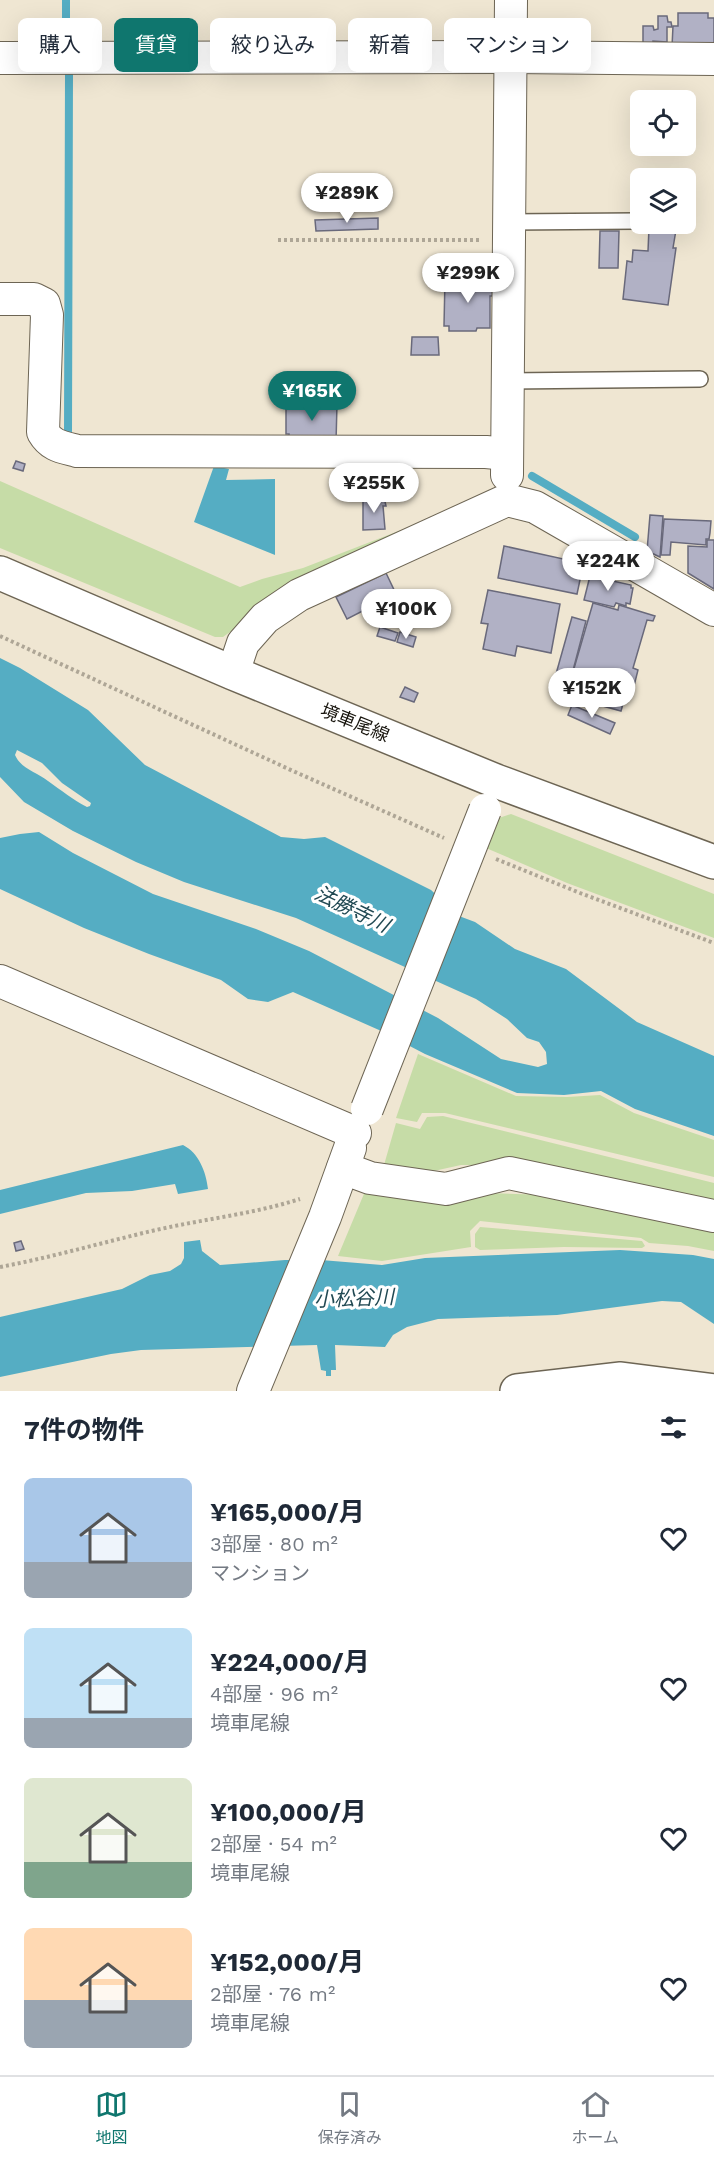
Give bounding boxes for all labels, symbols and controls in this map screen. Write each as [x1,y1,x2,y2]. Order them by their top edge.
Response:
chip: 購入 [18,18,102,72]
chip: 賃貸 [114,18,198,72]
chip: 絞り込み [210,18,336,72]
chip: 新着 [348,18,432,72]
chip: マンション [444,18,591,72]
map controls [630,90,696,234]
button: locate [630,90,696,156]
button: layers [630,168,696,234]
pin: ¥289K [305,173,389,224]
text: ¥289K [315,180,379,204]
pin: ¥299K [426,253,510,304]
text: ¥299K [436,260,500,284]
pin: ¥165K [270,371,354,422]
text: ¥165K [282,378,342,402]
pin: ¥255K [332,463,416,514]
text: ¥255K [343,470,405,494]
pin: ¥224K [566,541,650,592]
text: ¥224K [576,548,640,572]
pin: ¥100K [364,589,448,640]
text: ¥100K [375,596,437,620]
pin: ¥152K [550,668,634,719]
text: ¥152K [562,675,622,699]
street label: 境車尾線 [318,699,392,746]
water label: 法勝寺川 [311,881,395,938]
water label: 小松谷川 [314,1285,396,1311]
icon: filters [657,1411,690,1444]
text: 7件の物件 [24,1415,144,1445]
text: ¥165,000/月 [210,1497,365,1527]
icon: home [72,1502,144,1574]
icon: heart [657,1522,690,1555]
text: 3部屋 · 80 m² [210,1532,338,1556]
text: マンション [210,1561,310,1585]
text: ¥224,000/月 [210,1647,370,1677]
icon: home [72,1652,144,1724]
icon: heart [657,1672,690,1705]
text: 4部屋 · 96 m² [210,1682,338,1706]
text: 境車尾線 [210,1711,290,1735]
text: ¥100,000/月 [210,1797,367,1827]
icon: home [72,1802,144,1874]
icon: heart [657,1822,690,1855]
text: 2部屋 · 54 m² [210,1832,337,1856]
text: 境車尾線 [210,1861,290,1885]
text: ¥152,000/月 [210,1947,364,1977]
icon: home [72,1952,144,2024]
icon: heart [657,1972,690,2005]
text: 2部屋 · 76 m² [210,1982,335,2006]
text: 境車尾線 [210,2011,290,2035]
tab: 地図 [95,2088,128,2148]
tab: 保存済み [318,2088,382,2148]
tab: ホーム [572,2088,619,2148]

